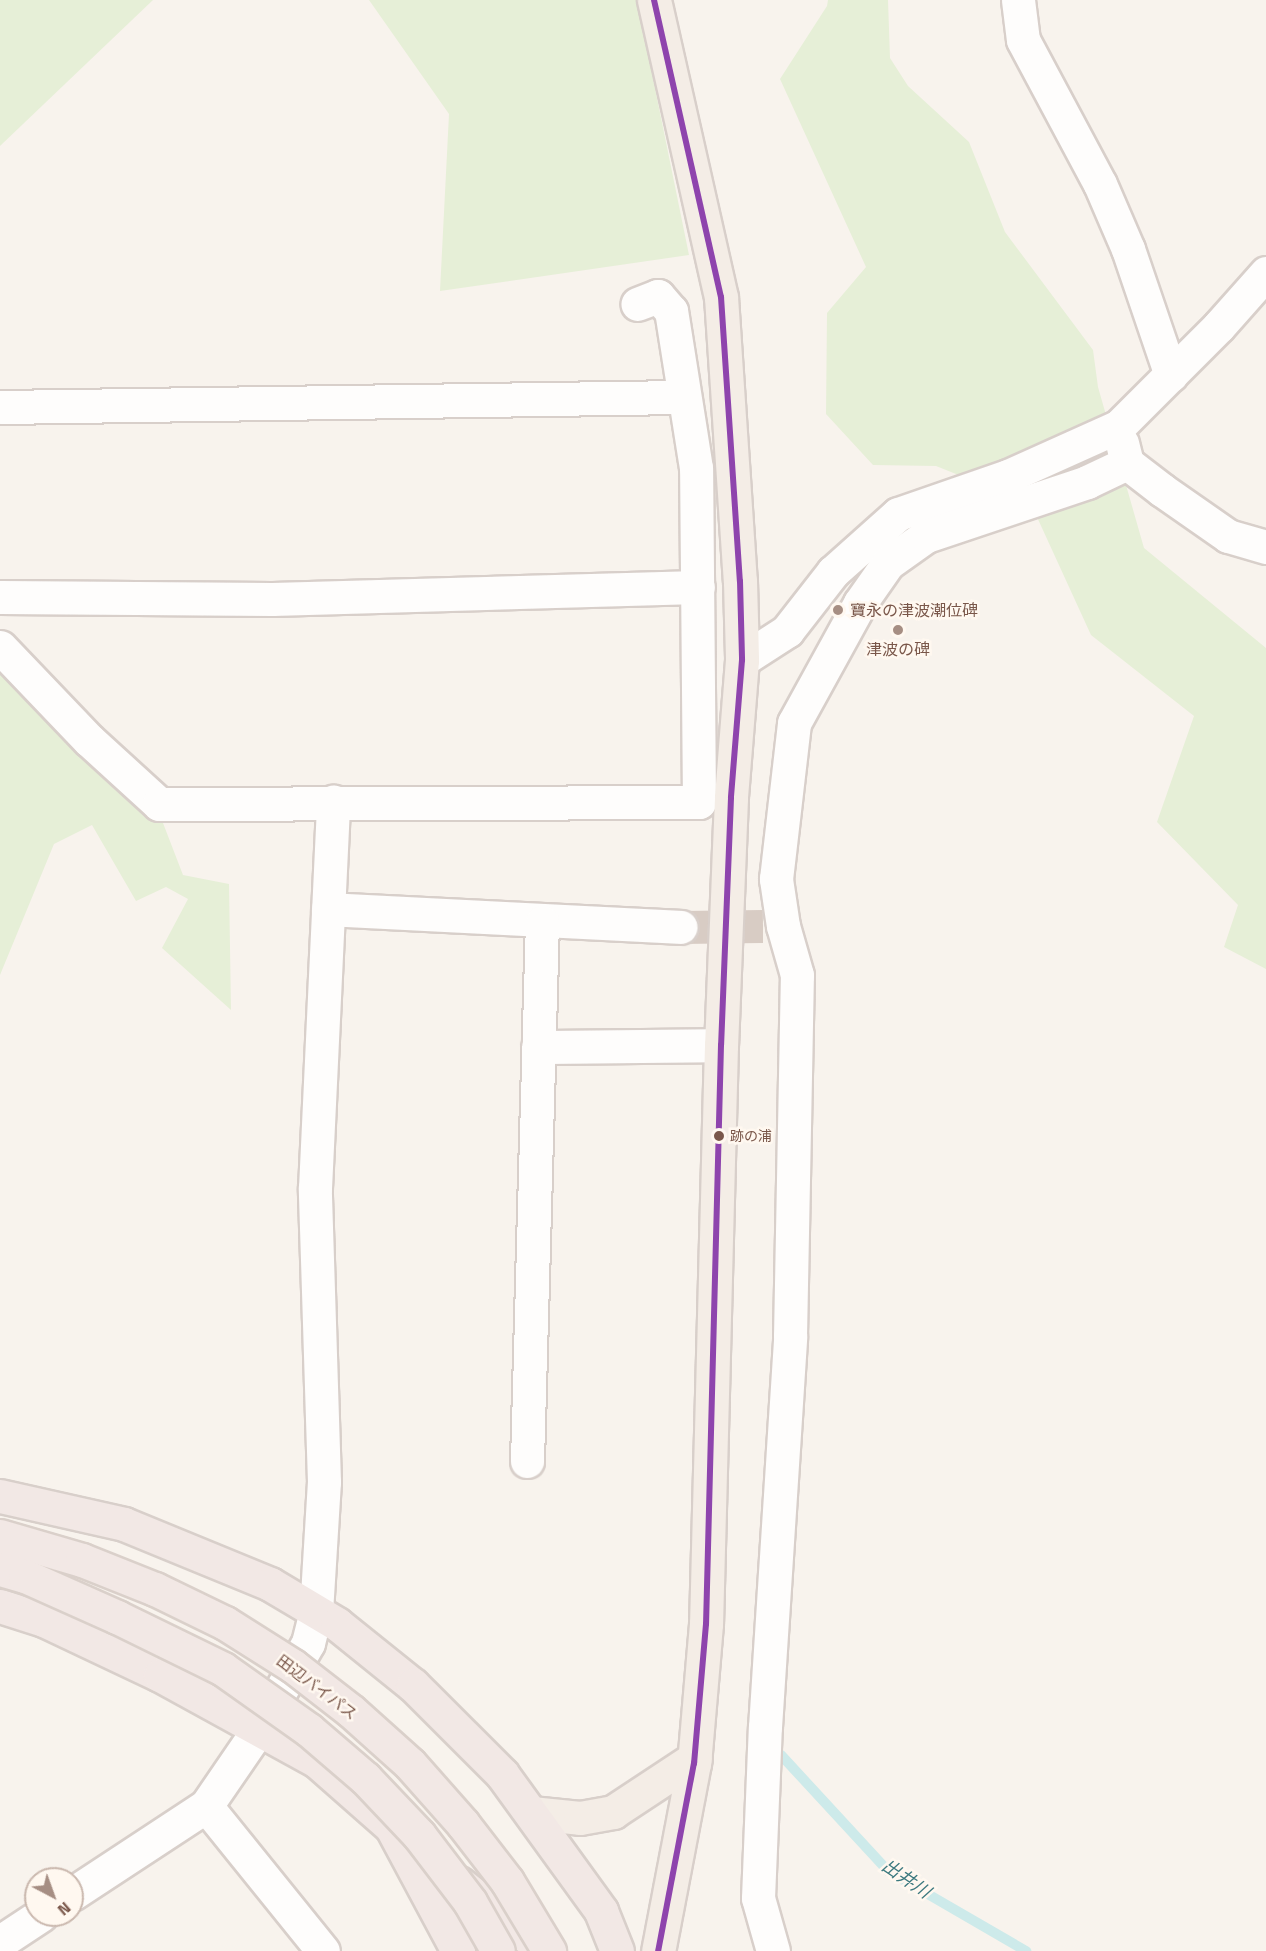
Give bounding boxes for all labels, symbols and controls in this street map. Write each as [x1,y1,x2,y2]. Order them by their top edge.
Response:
place label: 寶永の津波潮位碑 [850,600,978,620]
marker: 寶永の津波潮位碑 [831,603,845,617]
marker: 津波の碑 [891,623,905,637]
place label: 津波の碑 [866,639,930,659]
place label: 跡の浦 [730,1128,772,1144]
marker: 跡の浦 [713,1130,725,1142]
street label: 田辺バイパス [273,1650,361,1724]
water label: 出井川 [878,1855,934,1903]
north arrow [24,1867,84,1927]
text: N [52,1896,77,1922]

